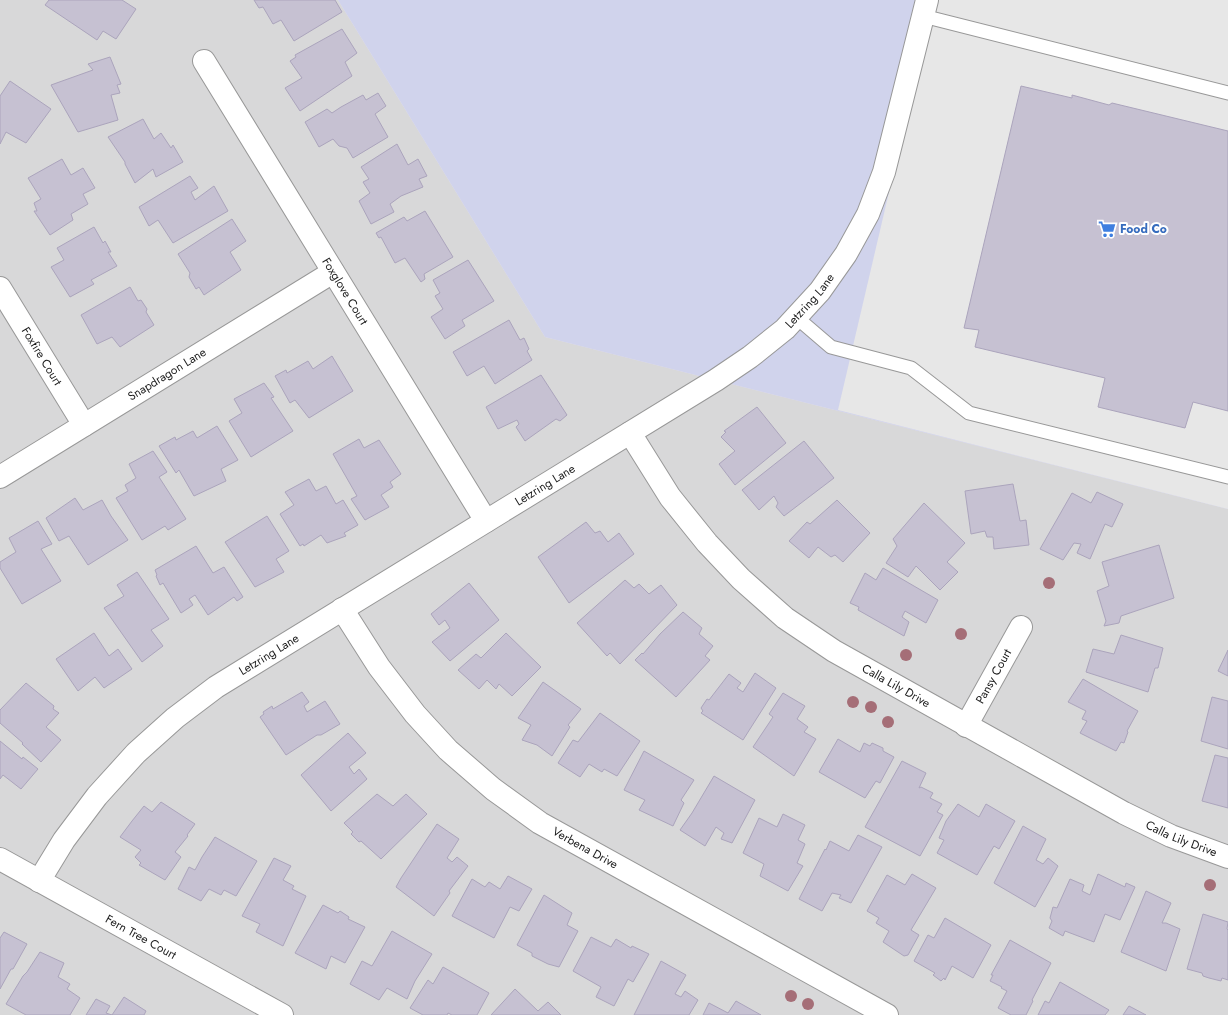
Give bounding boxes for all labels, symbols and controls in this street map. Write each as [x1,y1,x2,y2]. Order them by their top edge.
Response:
supermarket icon: Food Co [1097,219,1117,239]
place label: Food Co [1120,220,1167,238]
street label: Foxglove Court [318,254,373,328]
street label: Letzring Lane [781,270,839,332]
street label: Foxfire Court [17,324,67,389]
street label: Snapdragon Lane [124,343,210,405]
street label: Letzring Lane [511,460,579,510]
street label: Letzring Lane [235,629,303,680]
street label: Pansy Court [971,645,1016,707]
street label: Calla Lily Drive [859,659,934,712]
street label: Calla Lily Drive [1143,816,1220,861]
street label: Verbena Drive [549,823,621,873]
street label: Fern Tree Court [102,910,180,964]

